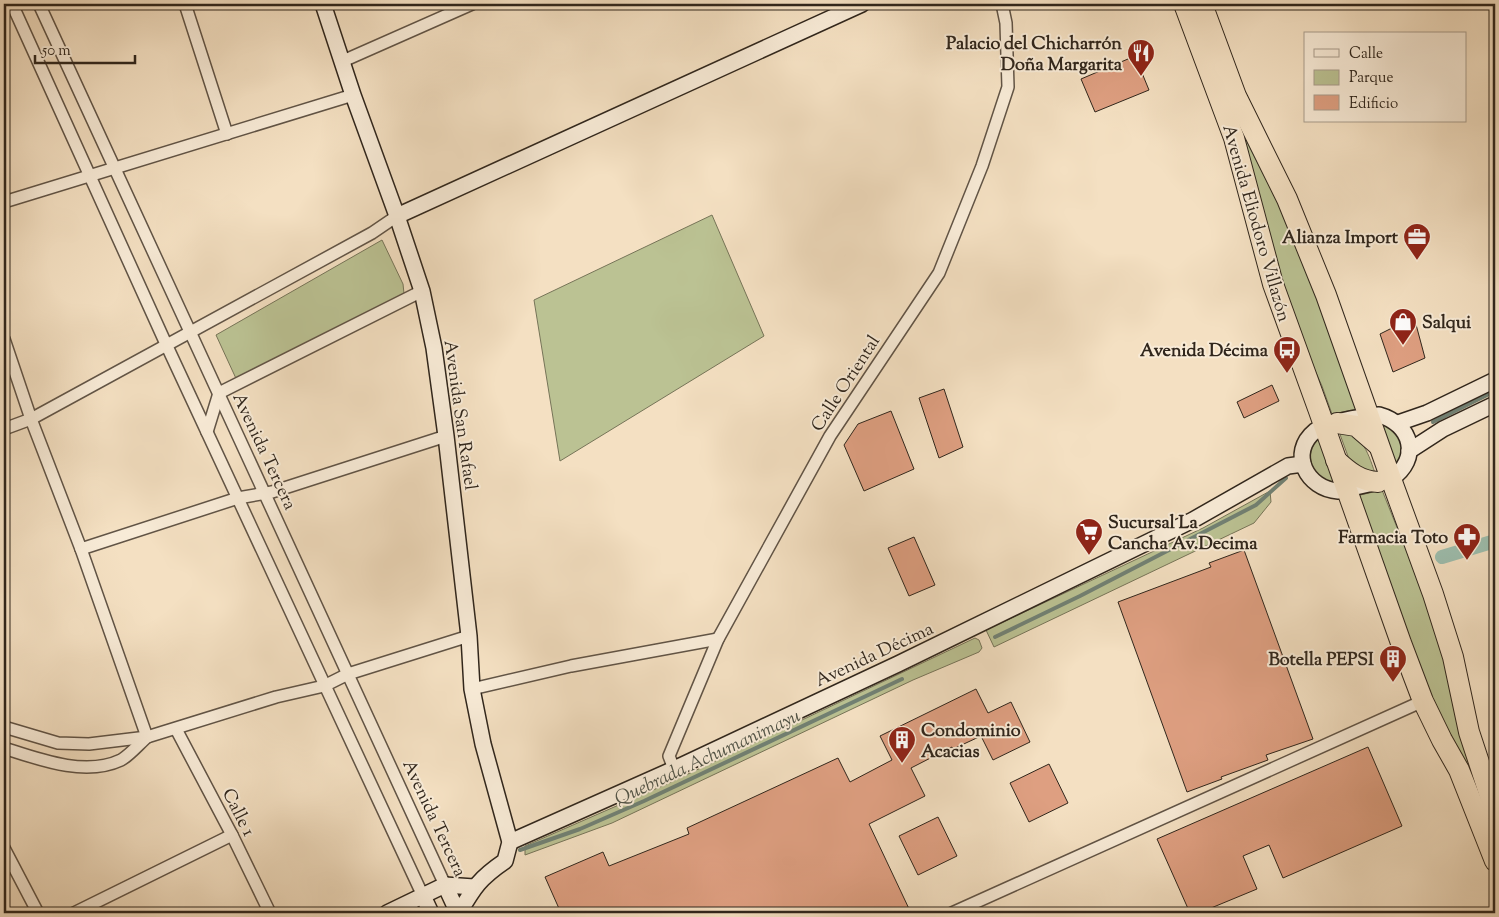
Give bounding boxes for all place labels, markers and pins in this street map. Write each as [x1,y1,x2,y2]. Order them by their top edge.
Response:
place label: Palacio del Chicharrón Doña Margarita [946,32,1123,79]
restaurant icon: Palacio del Chicharrón Doña Margarita [1126,38,1156,77]
office icon: Alianza Import [1402,222,1432,261]
place label: Alianza Import [1282,226,1399,252]
shop icon: Salqui [1388,307,1418,346]
place label: Salqui [1422,311,1472,337]
bus stop icon: Avenida Décima [1272,335,1302,374]
place label: Avenida Décima [1140,339,1269,365]
place label: Sucursal La Cancha Av.Decima [1108,511,1258,558]
supermarket icon: Sucursal La Cancha Av.Decima [1074,517,1104,556]
pharmacy icon: Farmacia Toto [1452,522,1482,561]
place label: Farmacia Toto [1338,526,1448,552]
building icon: Botella PEPSI [1378,644,1408,683]
place label: Botella PEPSI [1268,648,1374,674]
place label: Condominio Acacias [921,719,1021,766]
building icon: Condominio Acacias [887,725,917,764]

